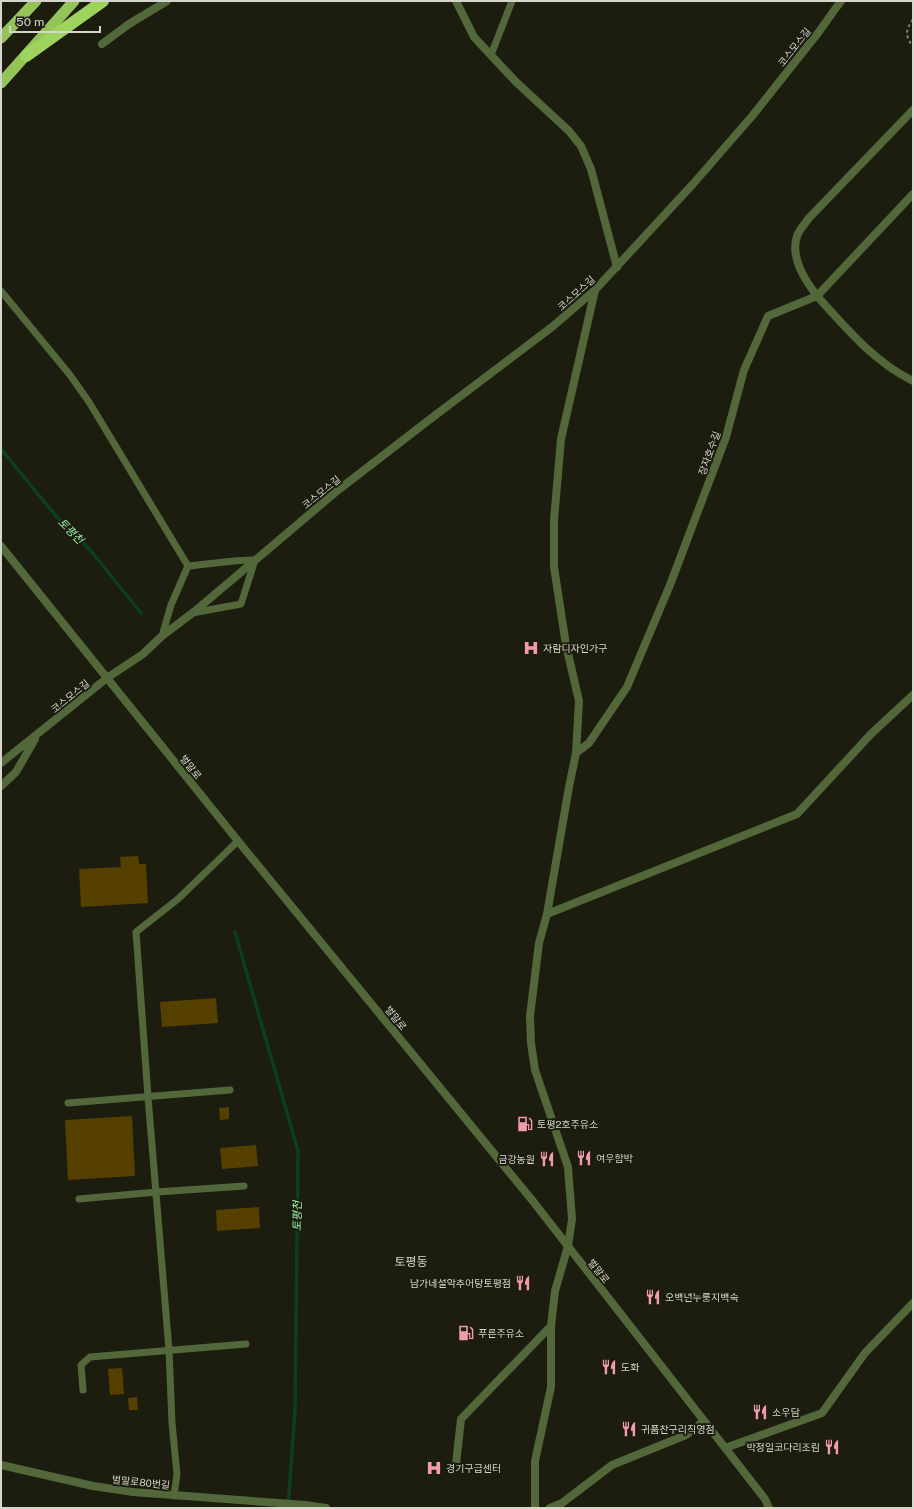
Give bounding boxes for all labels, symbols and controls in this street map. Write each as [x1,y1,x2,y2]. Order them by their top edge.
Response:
scale bar [10,8,100,34]
text: 50 m [16,15,44,29]
street label: 코스모스길 [775,25,813,69]
street label: 코스모스길 [555,273,597,313]
street label: 장자호수길 [695,429,723,477]
street label: 코스모스길 [299,473,343,511]
water label: 토평천 [56,516,87,547]
hospital icon: 자람디자인가구 [522,639,540,657]
place label: 자람디자인가구 [543,642,607,654]
street label: 코스모스길 [48,677,92,715]
street label: 벌말로 [178,752,204,782]
street label: 벌말로 [383,1003,409,1033]
fuel station icon: 토평2호주유소 [516,1115,534,1133]
place label: 토평2호주유소 [537,1118,598,1130]
restaurant icon: 여우함박 [575,1149,593,1167]
restaurant icon: 금강농원 [538,1150,556,1168]
place label: 여우함박 [596,1152,634,1164]
place label: 금강농원 [498,1153,535,1165]
water label: 토평천 [291,1199,303,1231]
district label: 토평동 [394,1255,428,1269]
street label: 벌말로 [586,1256,612,1286]
restaurant icon: 남가네설악추어탕토평점 [514,1274,532,1292]
place label: 남가네설악추어탕토평점 [410,1277,511,1289]
restaurant icon: 오백년누룽지백숙 [644,1288,662,1306]
place label: 오백년누룽지백숙 [665,1291,739,1303]
fuel station icon: 푸른주유소 [457,1324,475,1342]
place label: 푸른주유소 [478,1327,524,1339]
restaurant icon: 도화 [600,1358,618,1376]
place label: 도화 [621,1361,639,1373]
restaurant icon: 소우담 [751,1403,769,1421]
place label: 소우담 [772,1406,800,1418]
restaurant icon: 귀품찬구리직영점 [620,1420,638,1438]
place label: 귀품찬구리직영점 [641,1423,715,1435]
restaurant icon: 박정일코다리조림 [823,1438,841,1456]
place label: 박정일코다리조림 [746,1441,820,1453]
hospital icon: 경기구급센터 [425,1459,443,1477]
place label: 경기구급센터 [446,1462,501,1474]
street label: 벌말로80번길 [111,1473,171,1491]

